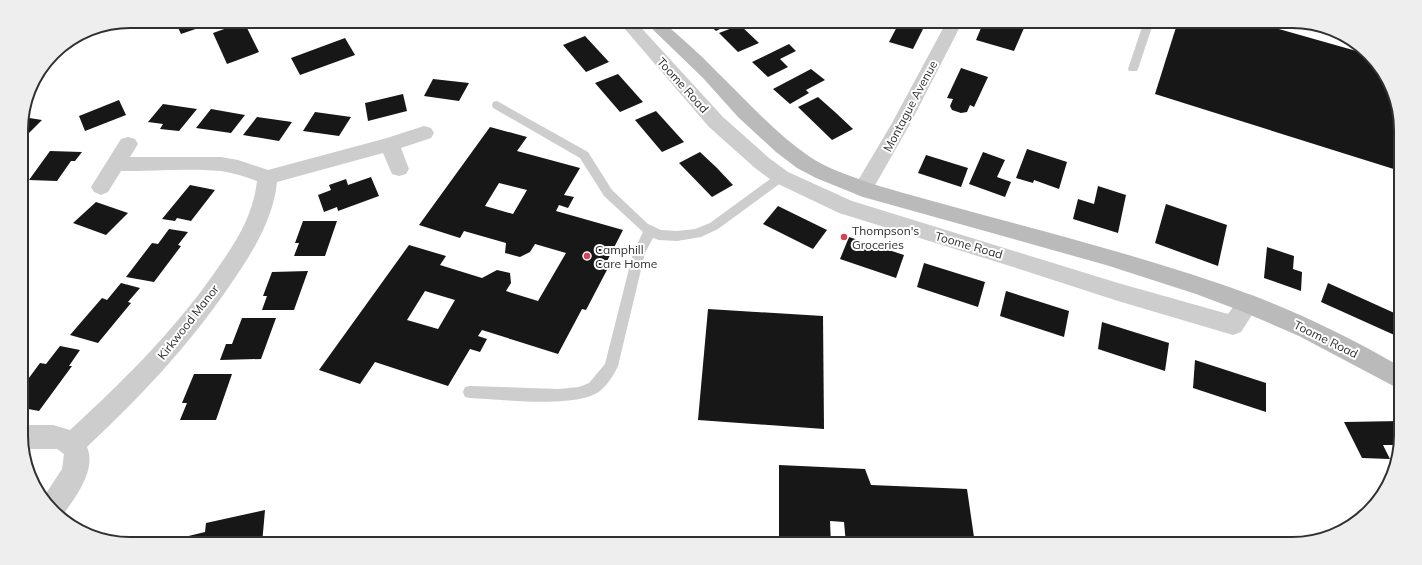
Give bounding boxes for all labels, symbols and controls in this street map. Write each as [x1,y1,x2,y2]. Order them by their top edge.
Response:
street label: Toome Road [654,54,712,116]
street label: Montague Avenue [880,58,940,154]
place label: Thompson's Groceries [852,223,919,252]
street label: Toome Road [933,228,1005,262]
marker: Thompson's Groceries [839,232,849,242]
place label: Camphill Care Home [595,242,657,271]
marker: Camphill Care Home [582,251,592,261]
street label: Kirkwood Manor [154,281,222,362]
street label: Toome Road [1291,317,1361,361]

